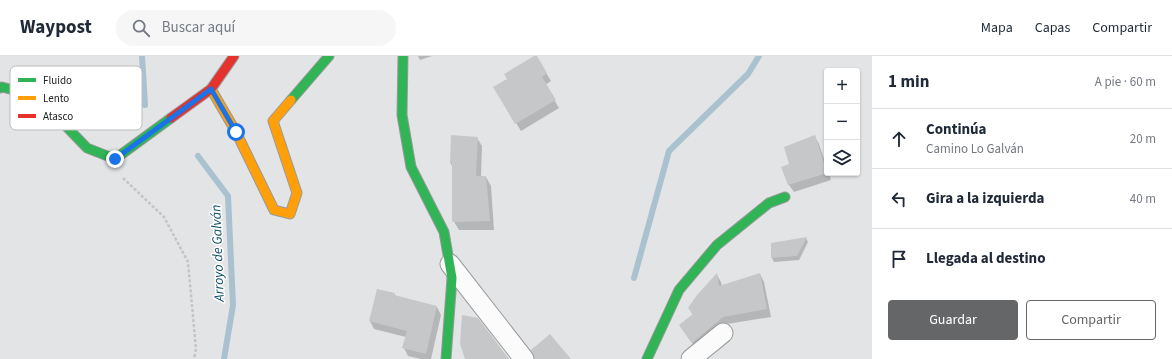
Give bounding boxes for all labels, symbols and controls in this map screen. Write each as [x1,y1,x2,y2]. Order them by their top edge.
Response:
search box [116,10,396,46]
text: Waypost [20,14,92,41]
icon: search [130,17,152,39]
text: Buscar aquí [162,17,235,38]
text: Mapa [981,18,1013,38]
text: Capas [1035,18,1070,38]
text: Compartir [1092,18,1152,38]
legend [10,66,142,130]
map controls [824,68,860,176]
button: + [824,68,860,104]
text: 1 min [888,70,929,94]
text: Fluido [43,73,72,88]
text: A pie · 60 m [1095,73,1156,91]
text: Lento [43,91,69,106]
button: − [824,104,860,140]
text: Atasco [43,109,73,124]
text: Continúa [926,119,987,140]
route start [227,123,245,141]
icon: ahead [888,128,910,150]
text: 20 m [1130,130,1156,148]
button: layers [824,140,860,176]
text: Camino Lo Galván [926,140,1024,158]
route end [106,150,124,168]
icon: left [888,188,910,210]
text: Gira a la izquierda [926,188,1045,209]
text: 40 m [1130,190,1156,208]
water label: Arroyo de Galván [206,204,230,303]
icon: arrive [888,248,910,270]
text: Llegada al destino [926,248,1046,269]
button: Guardar [888,300,1018,340]
button: Compartir [1026,300,1156,340]

